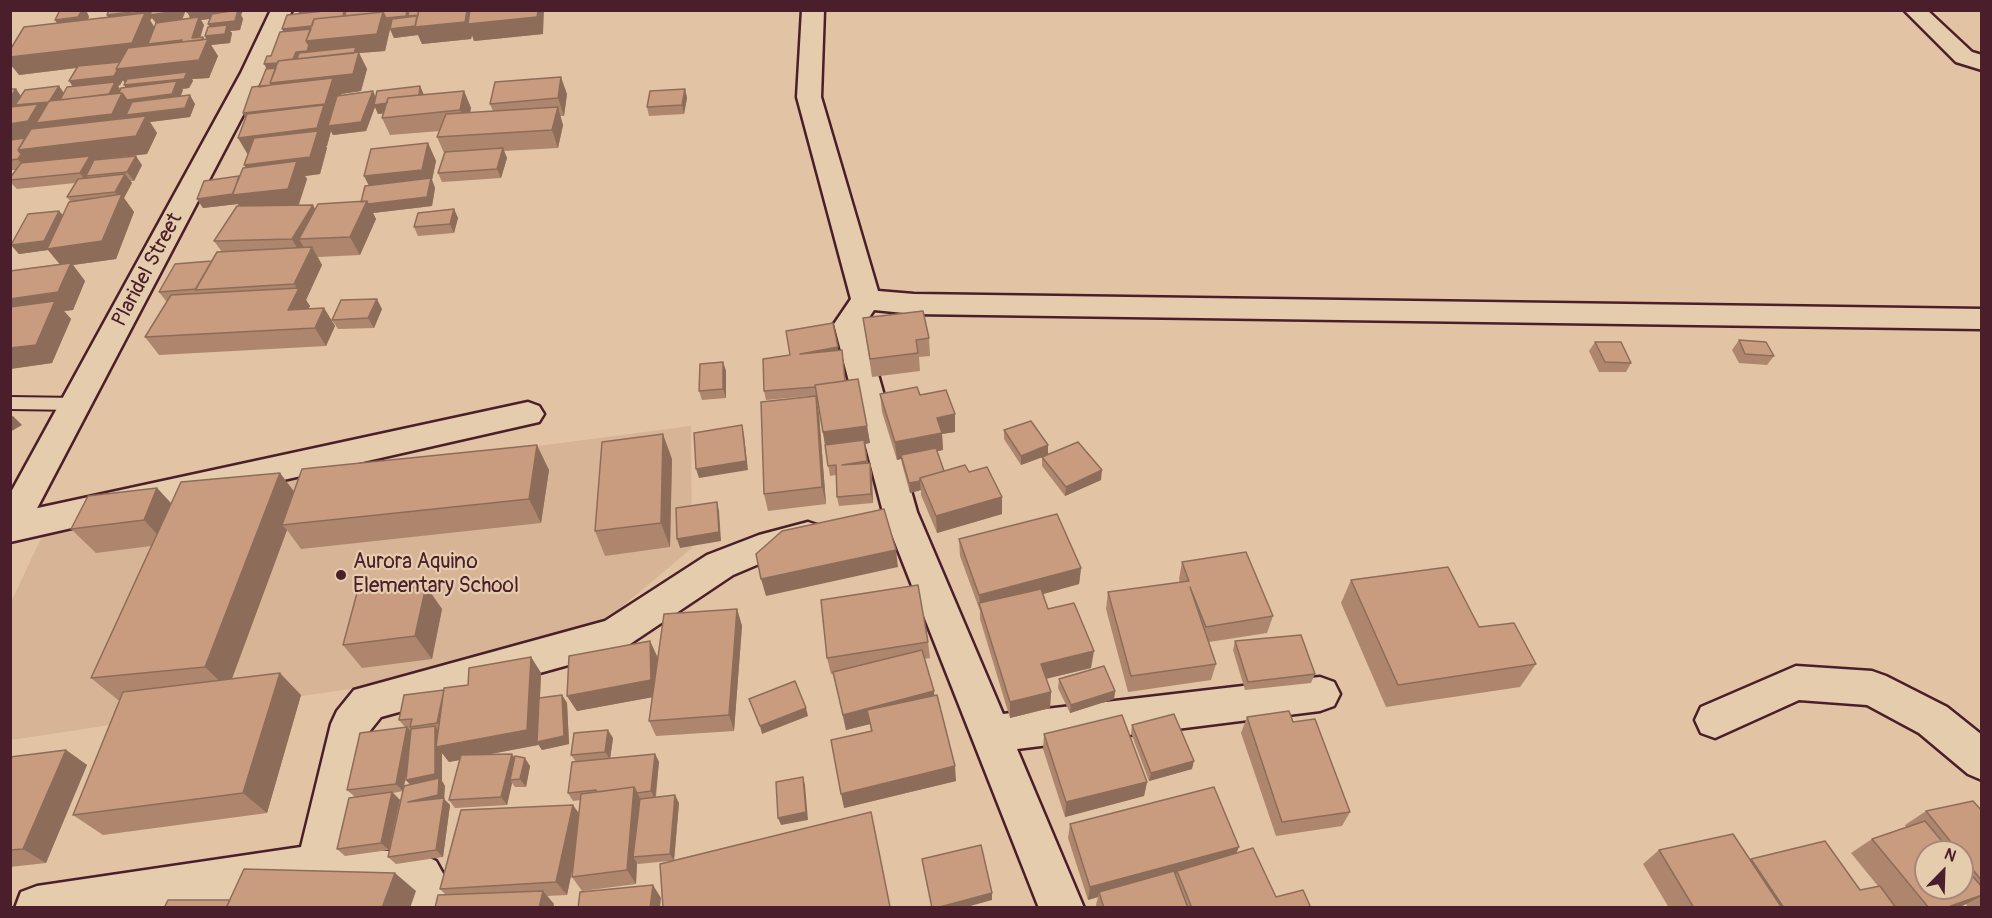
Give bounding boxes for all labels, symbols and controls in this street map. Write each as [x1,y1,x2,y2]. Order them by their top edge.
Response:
street label: Plaridel Street [108,209,188,331]
place label: Aurora Aquino Elementary School [353,550,519,600]
marker: Aurora Aquino Elementary School [334,568,348,582]
north arrow [1914,840,1974,900]
text: N [1941,844,1959,867]

